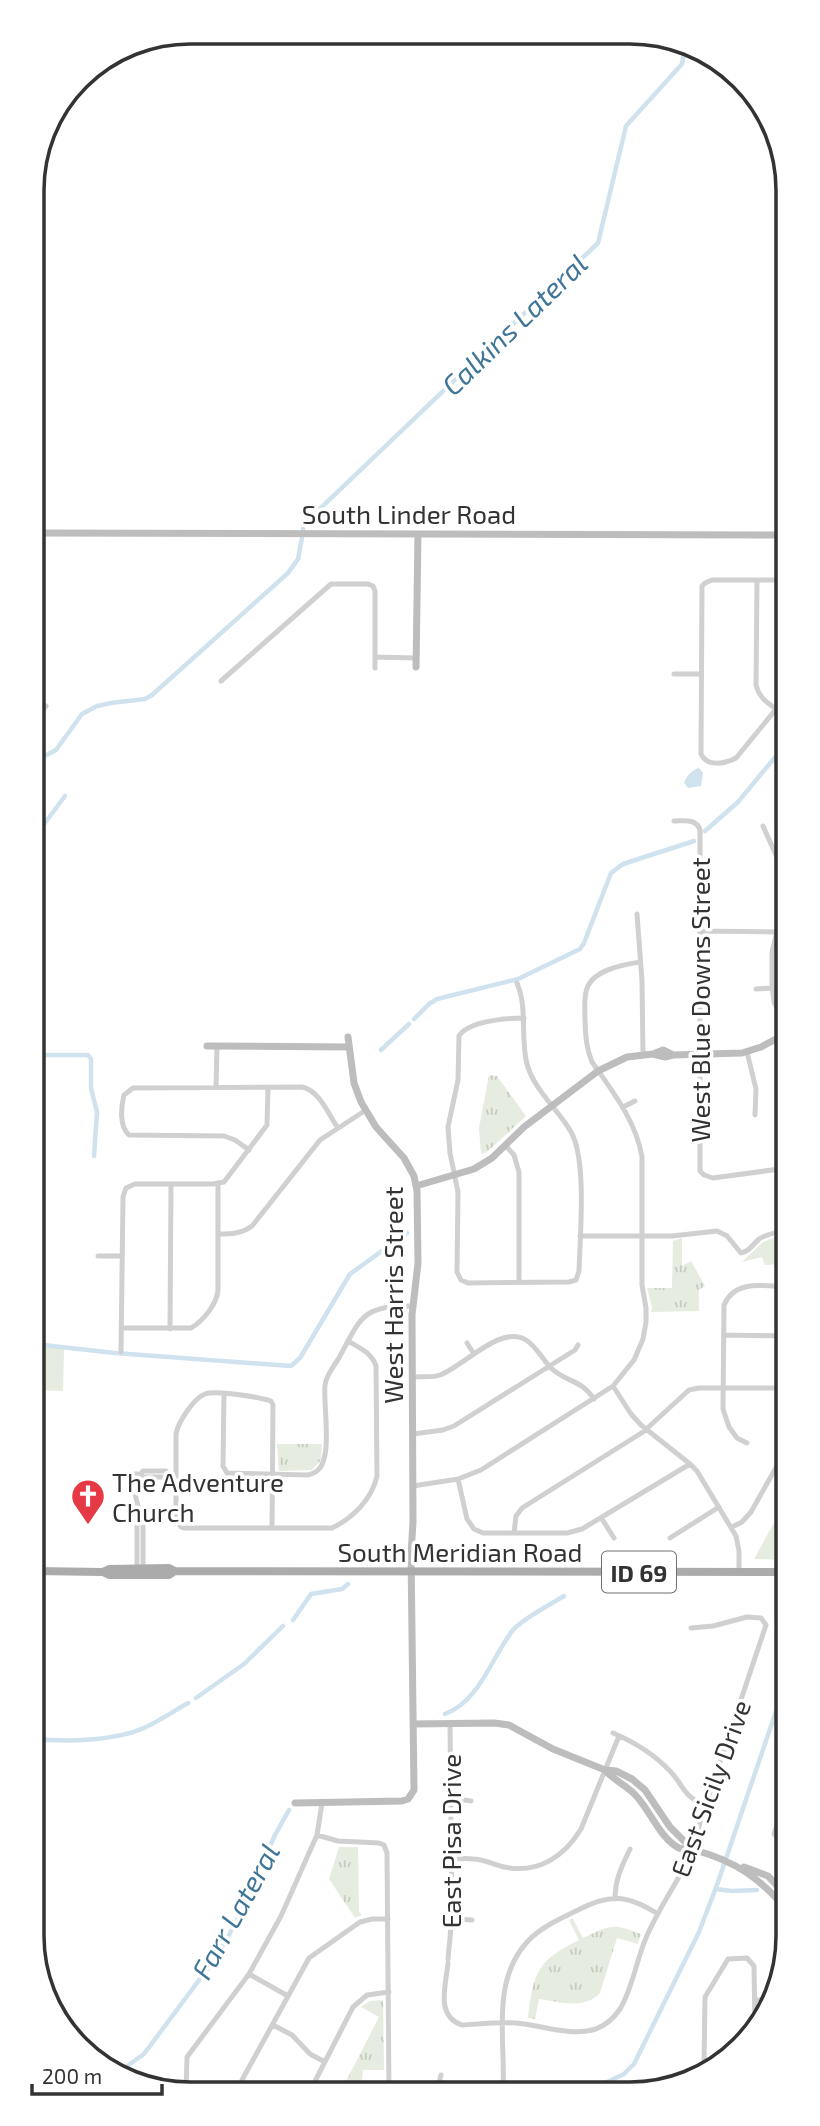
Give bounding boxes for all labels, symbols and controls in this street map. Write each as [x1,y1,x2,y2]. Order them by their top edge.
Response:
water label: Calkins Lateral [434,246,594,402]
street label: South Linder Road [302,498,516,529]
street label: West Blue Downs Street [684,857,715,1143]
street label: West Harris Street [377,1186,408,1404]
place label: The Adventure Church [112,1466,284,1527]
church icon: The Adventure Church [69,1477,107,1526]
street label: South Meridian Road [337,1536,583,1567]
road number: ID 69 [602,1552,676,1592]
street label: East Sicily Drive [664,1695,756,1881]
street label: East Pisa Drive [435,1754,466,1928]
water label: Farr Lateral [184,1837,286,1985]
scale bar [32,2052,161,2096]
text: 200 m [42,2063,102,2088]

